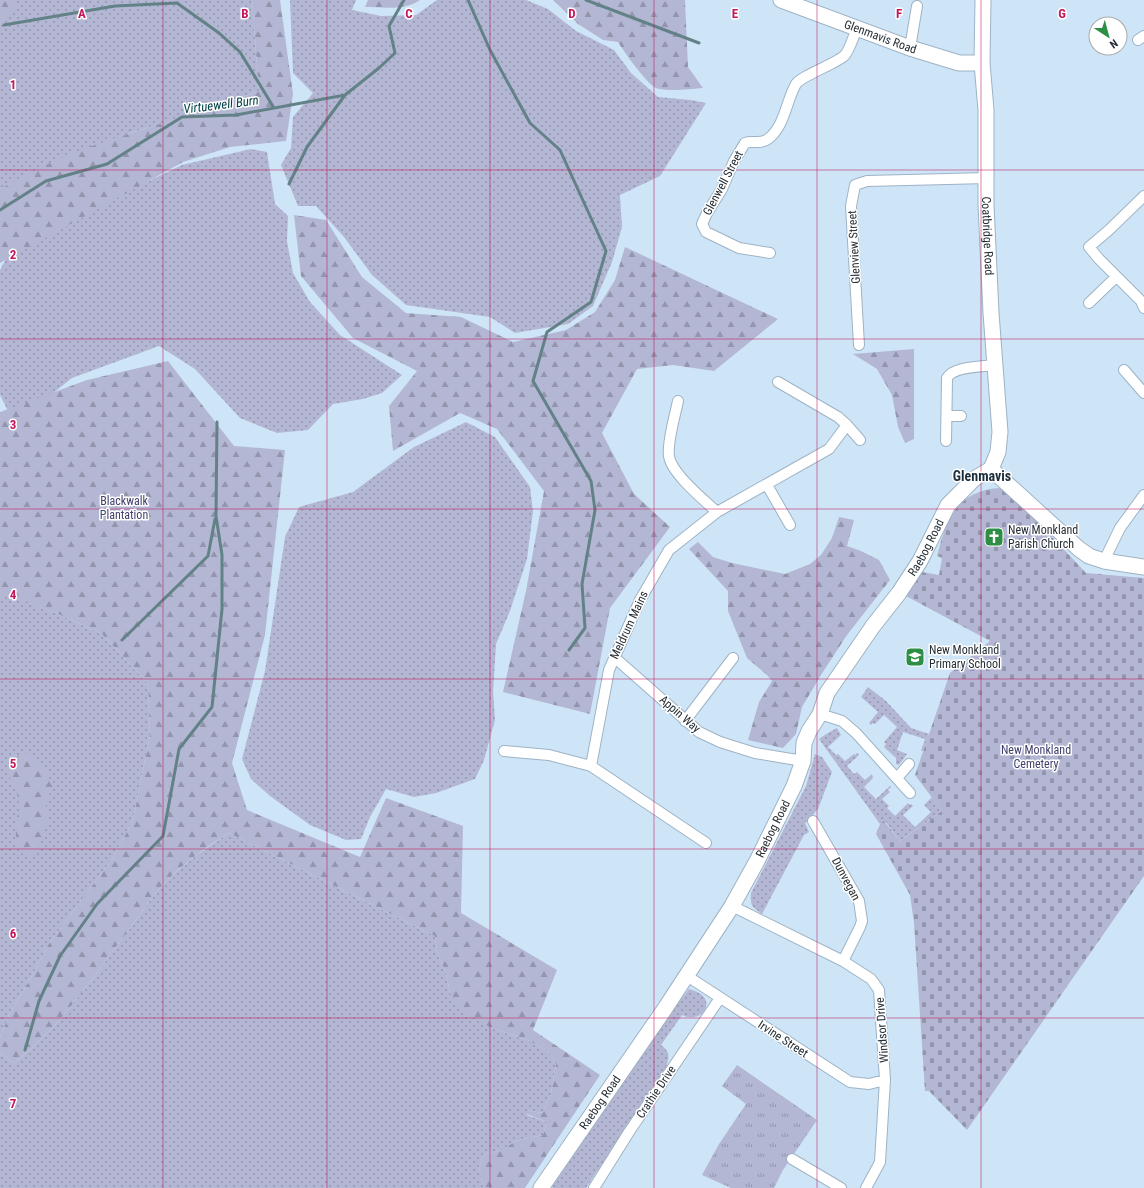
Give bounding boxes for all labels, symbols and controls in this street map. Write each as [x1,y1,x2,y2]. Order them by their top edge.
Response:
text: A [78,6,86,21]
text: B [241,6,249,21]
text: C [405,6,413,21]
text: D [568,6,576,21]
text: E [732,6,739,21]
text: F [896,6,902,21]
text: G [1058,6,1066,21]
north arrow [1088,16,1128,56]
street label: Glenmavis Road [842,17,918,57]
text: N [1107,36,1120,51]
text: 1 [10,77,16,92]
water label: Virtuewell Burn [183,92,260,117]
street label: Glenwell Street [700,148,746,218]
street label: Coatbridge Road [979,196,996,276]
street label: Glenview Street [845,210,863,284]
text: 2 [10,247,17,262]
text: 3 [10,417,16,432]
district label: Glenmavis [953,468,1011,484]
park label: Blackwalk Plantation [100,494,148,522]
street label: Raebog Road [905,517,947,579]
place label: New Monkland Parish Church [1008,523,1078,551]
church icon: New Monkland Parish Church [983,526,1005,548]
text: 4 [10,587,17,602]
street label: Meldrum Mains [607,589,651,661]
place label: New Monkland Primary School [929,643,1001,671]
school or university icon: New Monkland Primary School [904,646,926,668]
street label: Appin Way [657,692,703,736]
park label: New Monkland Cemetery [1001,743,1071,771]
text: 5 [10,756,17,771]
street label: Raebog Road [753,798,793,860]
street label: Dunvegan [829,855,863,903]
text: 6 [10,926,17,941]
street label: Windsor Drive [873,996,891,1063]
street label: Irvine Street [755,1018,811,1061]
street label: Crathie Drive [633,1063,679,1121]
street label: Raebog Road [577,1073,624,1132]
text: 7 [10,1096,17,1111]

